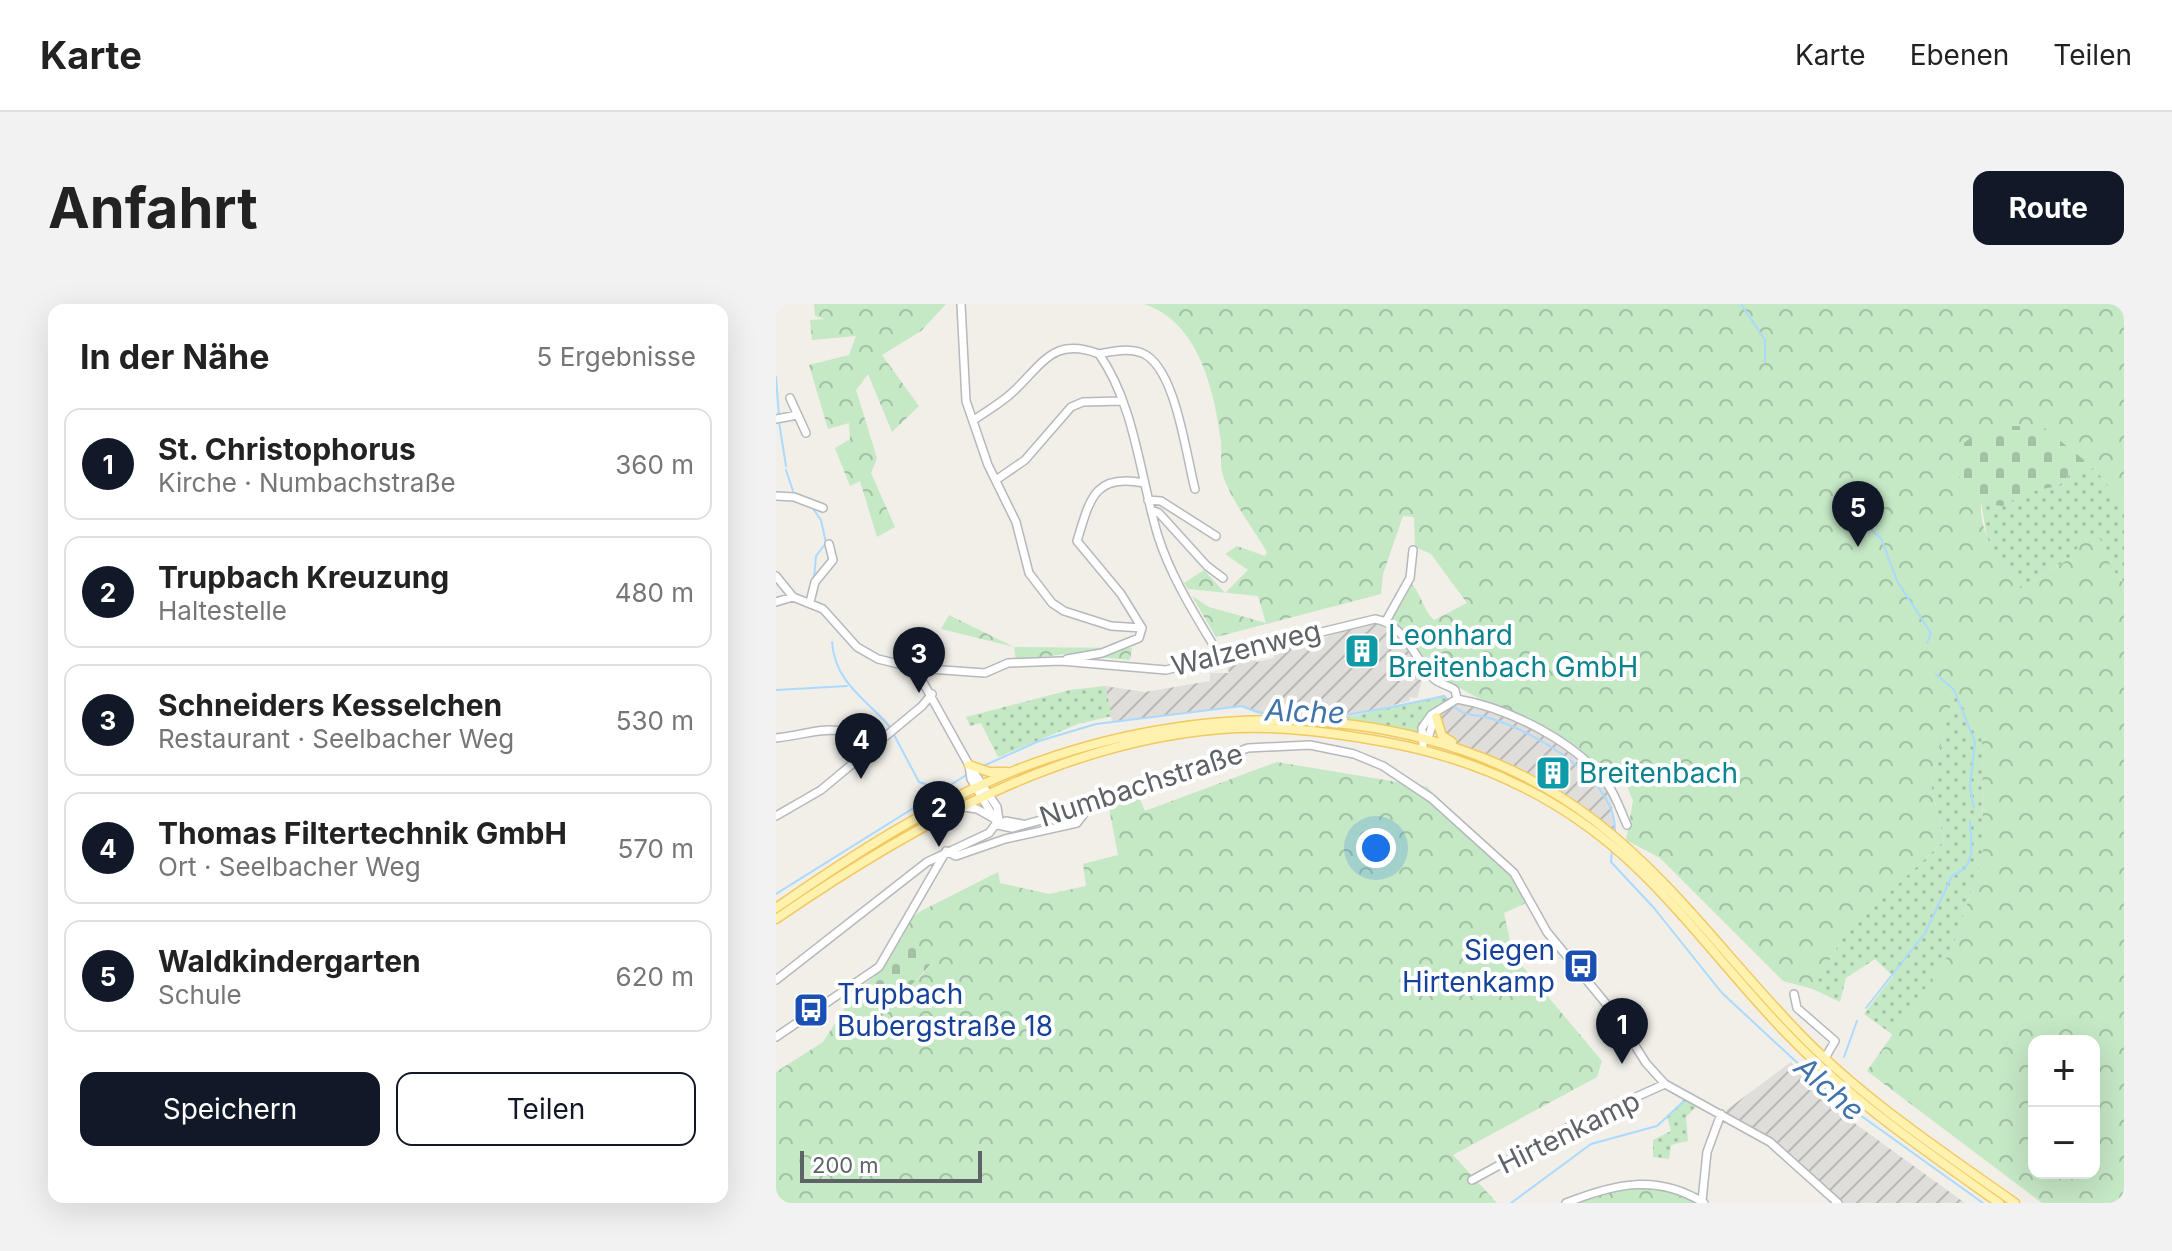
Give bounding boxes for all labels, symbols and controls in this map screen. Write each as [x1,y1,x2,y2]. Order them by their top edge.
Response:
text: Karte [40,32,142,78]
text: Karte [1795,38,1866,72]
text: Ebenen [1910,38,2009,72]
text: Teilen [2053,38,2132,72]
button: Route [1973,171,2124,245]
text: Anfahrt [48,174,258,242]
text: In der Nähe [80,336,269,377]
text: 5 Ergebnisse [537,341,696,372]
text: St. Christophorus [158,431,416,467]
text: 1 [102,449,114,480]
text: 360 m [615,449,694,480]
text: Kirche · Numbachstraße [158,467,456,498]
pin: 5 [1832,481,1884,547]
text: Trupbach Kreuzung [158,559,449,595]
text: 2 [100,577,116,608]
text: 480 m [615,577,694,608]
text: Haltestelle [158,595,287,626]
street label: Walzenweg [1168,613,1324,683]
place label: Leonhard Breitenbach GmbH [1388,618,1638,684]
pin: 3 [893,627,945,693]
building icon: Leonhard Breitenbach GmbH [1343,632,1381,670]
text: Schneiders Kesselchen [158,687,502,723]
water label: Alche [1263,692,1346,730]
text: 3 [100,705,116,736]
text: 530 m [616,705,694,736]
pin: 4 [835,713,887,779]
text: Restaurant · Seelbacher Weg [158,723,514,754]
street label: Numbachstraße [1035,736,1247,834]
building icon: Breitenbach [1534,754,1572,792]
place label: Breitenbach [1579,756,1738,790]
pin: 2 [913,781,965,847]
text: Thomas Filtertechnik GmbH [158,815,567,851]
your location [1356,828,1396,868]
text: 4 [99,833,117,864]
text: 570 m [617,833,694,864]
text: Ort · Seelbacher Weg [158,851,421,882]
place label: Siegen Hirtenkamp [1402,933,1555,999]
text: Waldkindergarten [158,943,421,979]
bus stop icon: Siegen Hirtenkamp [1562,947,1600,985]
text: 5 [100,961,116,992]
text: 620 m [616,961,694,992]
place label: Trupbach Bubergstraße 18 [837,977,1053,1043]
text: Schule [158,979,242,1010]
bus stop icon: Trupbach Bubergstraße 18 [792,991,830,1029]
pin: 1 [1596,998,1648,1064]
map controls [2028,1035,2100,1179]
button: + [2028,1035,2100,1107]
water label: Alche [1787,1048,1872,1128]
button: Speichern [80,1072,380,1146]
button: Teilen [396,1072,696,1146]
street label: Hirtenkamp [1493,1083,1645,1181]
button: − [2028,1107,2100,1179]
scale bar [800,1147,982,1183]
text: 200 m [812,1152,879,1178]

